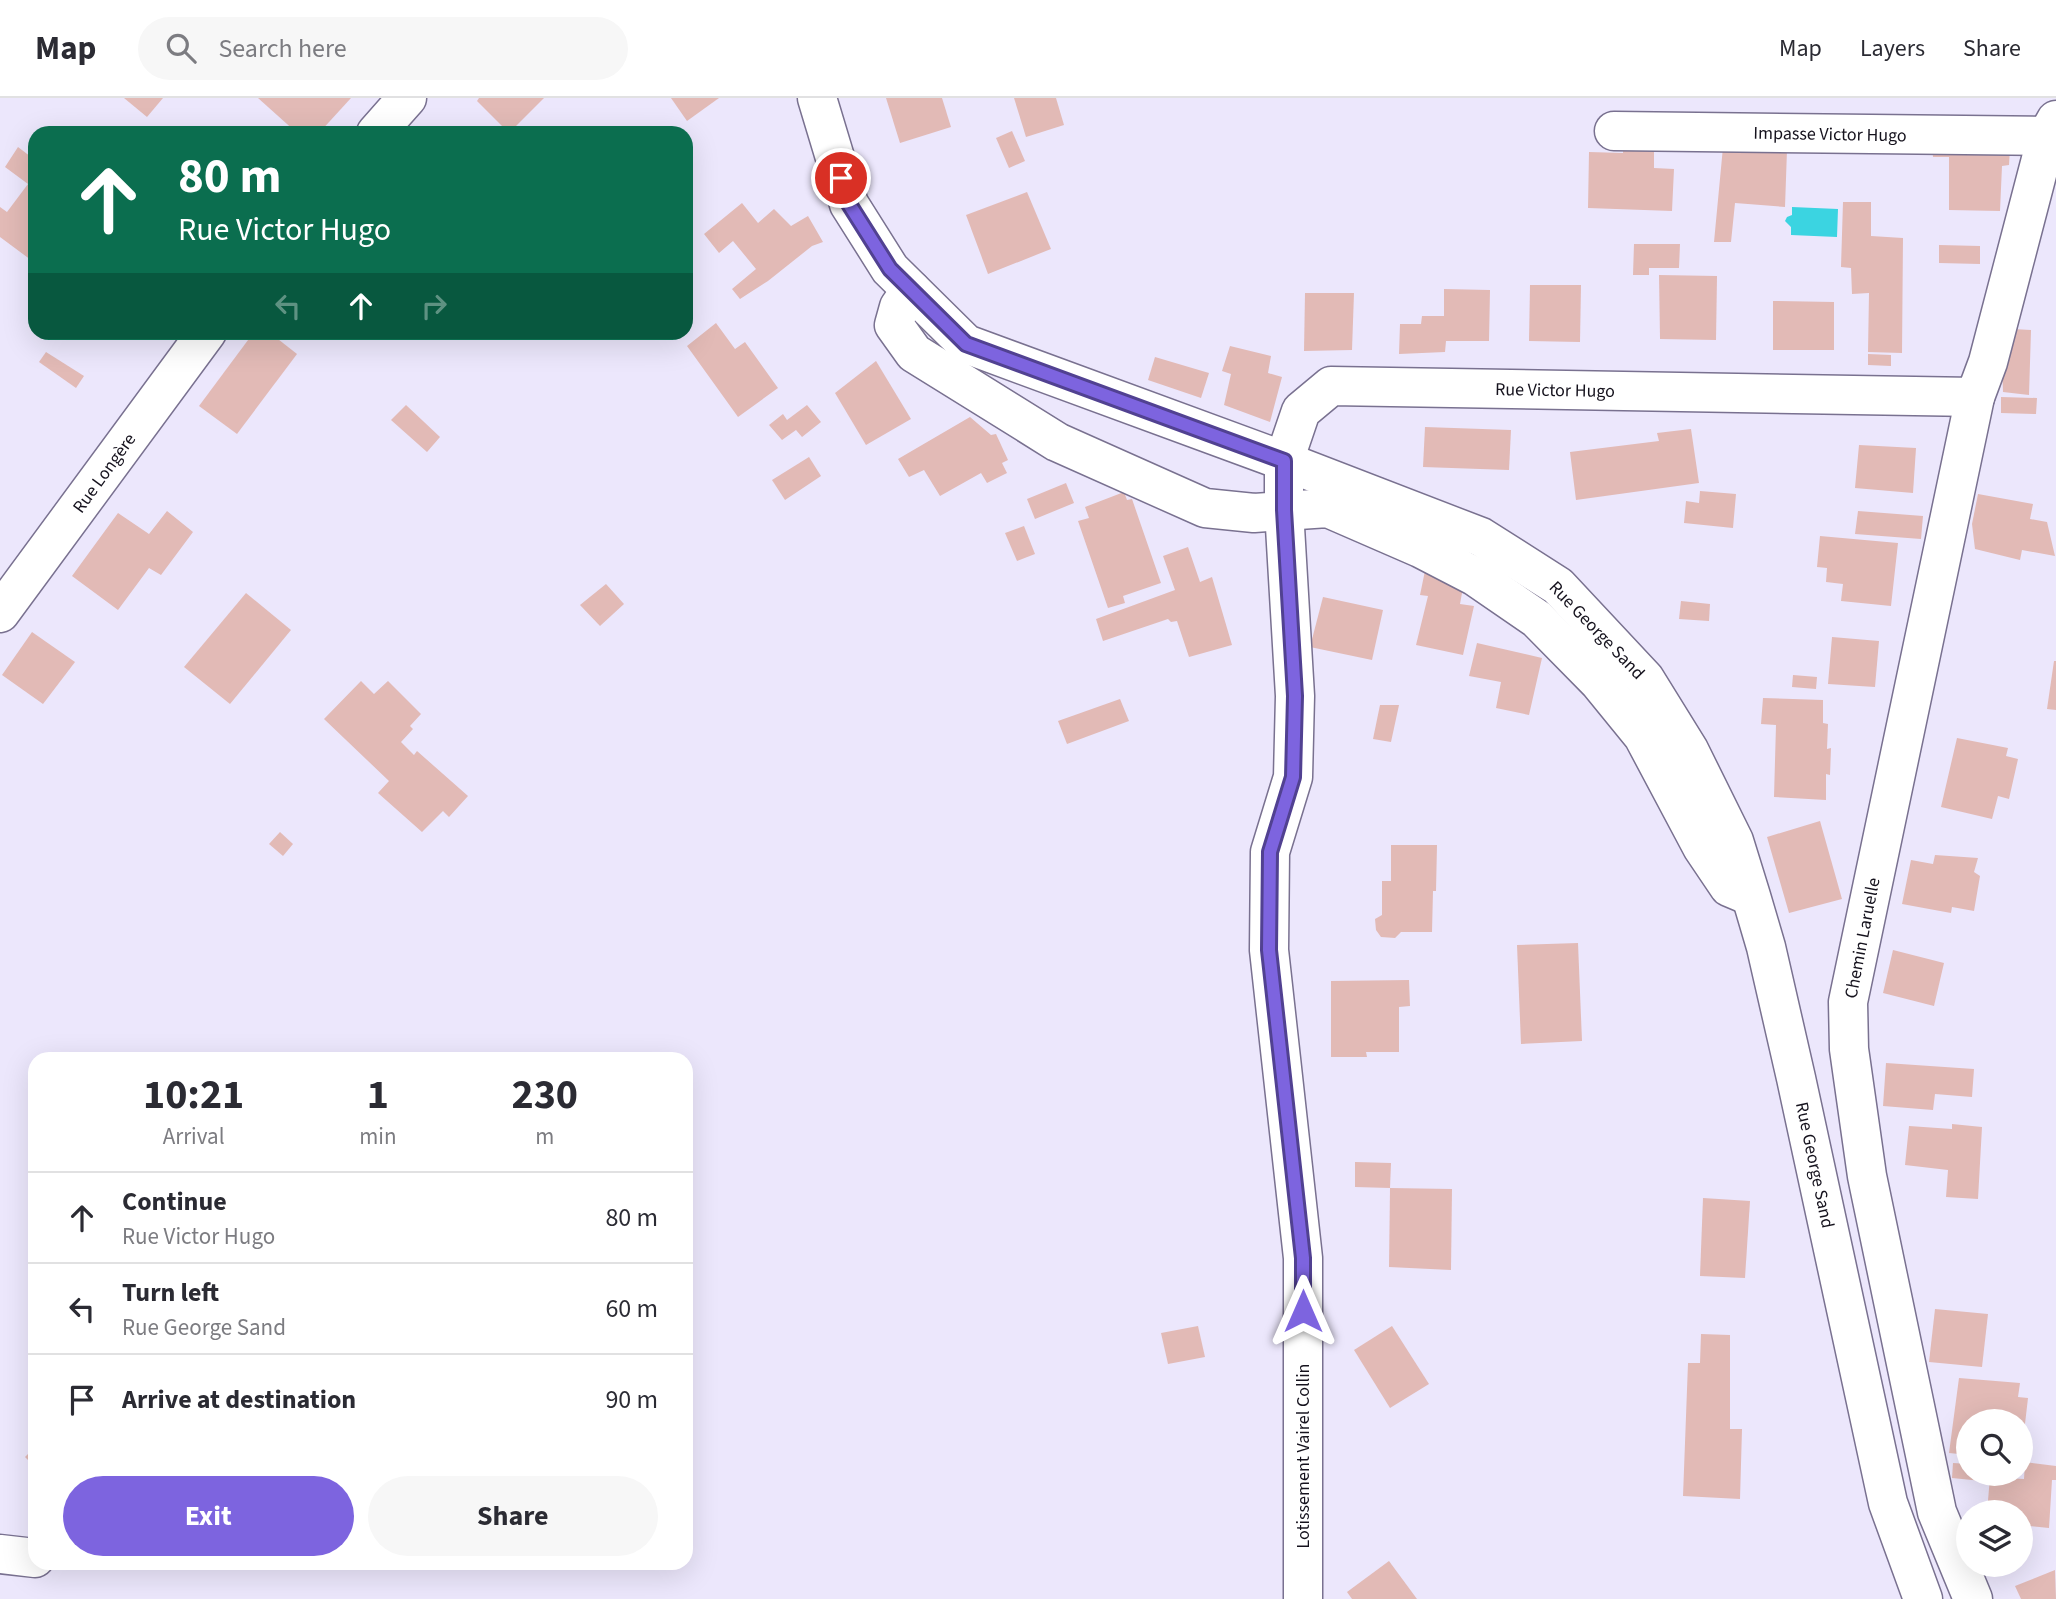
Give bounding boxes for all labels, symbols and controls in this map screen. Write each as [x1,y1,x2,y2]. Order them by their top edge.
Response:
search box [138,17,628,80]
text: Map [35,25,96,72]
icon: search [162,29,200,67]
text: Search here [218,30,347,67]
text: Map [1779,31,1822,66]
text: Layers [1860,31,1925,66]
text: Share [1963,31,2021,66]
street label: Impasse Victor Hugo [1753,121,1907,148]
text: 80 m [178,142,282,212]
pin [811,148,871,208]
icon: ahead [63,154,154,245]
icon: arrive [822,159,860,197]
text: Rue Victor Hugo [178,207,391,253]
icon: left [269,287,307,325]
icon: ahead [342,287,380,325]
icon: right [415,287,453,325]
street label: Rue Victor Hugo [1495,377,1615,404]
street label: Rue Longère [67,428,142,518]
street label: Rue George Sand [1543,576,1650,685]
street label: Chemin Laruelle [1839,875,1886,1001]
text: 10:21 [143,1065,244,1125]
text: 1 [367,1065,389,1125]
text: 230 [511,1065,578,1125]
street label: Rue George Sand [1789,1100,1840,1230]
text: Arrival [163,1120,225,1153]
text: min [359,1120,397,1153]
text: m [535,1120,554,1153]
text: Continue [122,1183,227,1220]
icon: ahead [63,1199,101,1237]
text: 80 m [605,1199,658,1236]
text: Rue Victor Hugo [122,1220,275,1253]
text: Turn left [122,1274,219,1311]
position arrow [1266,1274,1340,1348]
icon: left [63,1290,101,1328]
text: 60 m [605,1290,658,1327]
text: Rue George Sand [122,1311,286,1344]
street label: Lotissement Vairel Collin [1291,1364,1316,1548]
icon: arrive [63,1381,101,1419]
text: Arrive at destination [122,1381,356,1418]
text: 90 m [605,1381,658,1418]
map controls [1956,1409,2033,1577]
button: search [1956,1409,2033,1486]
button: Exit [63,1476,354,1556]
button: Share [368,1476,658,1556]
button: layers [1956,1500,2033,1577]

